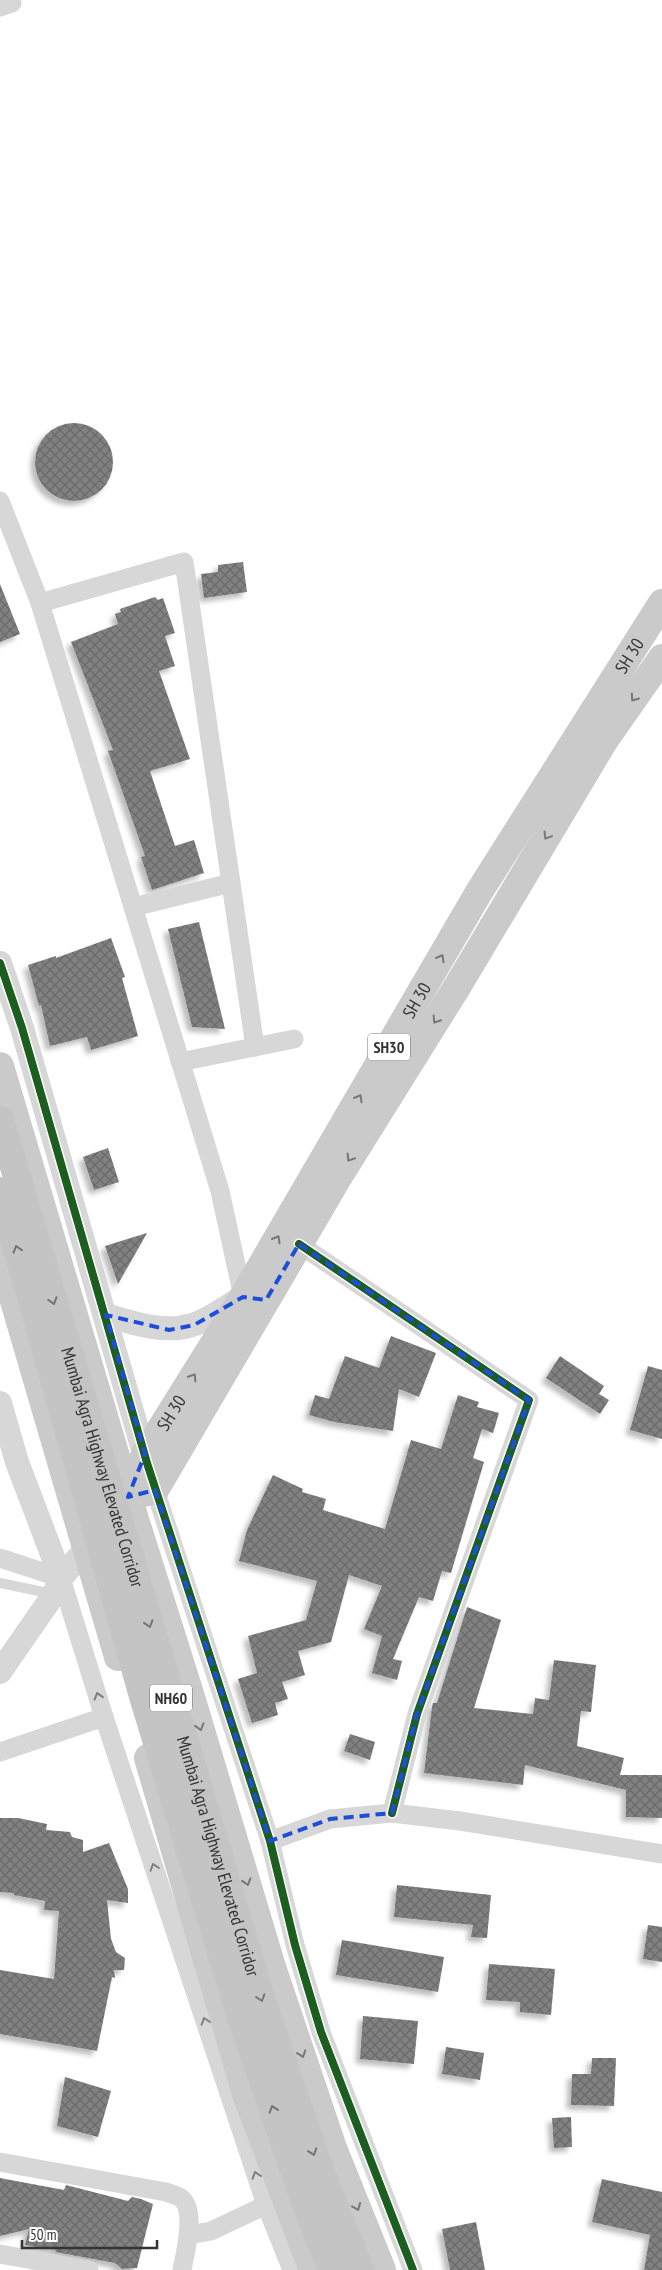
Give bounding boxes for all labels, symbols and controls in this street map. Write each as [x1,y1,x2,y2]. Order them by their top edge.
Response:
street label: SH 30 [609,634,648,677]
one-way arrow [631,692,640,702]
one-way arrow [544,830,554,839]
one-way arrow [434,954,444,963]
street label: SH 30 [397,978,435,1022]
one-way arrow [433,1014,443,1023]
road number: SH30 [368,1034,410,1060]
one-way arrow [353,1095,363,1104]
one-way arrow [347,1152,357,1161]
one-way arrow [271,1235,281,1244]
one-way arrow [13,1246,23,1254]
one-way arrow [47,1296,57,1304]
street label: Mumbai Agra Highway Elevated Corridor [57,1344,150,1590]
one-way arrow [187,1374,196,1383]
street label: SH 30 [151,1391,190,1435]
one-way arrow [144,1620,154,1628]
road number: NH60 [150,1685,192,1712]
one-way arrow [93,1692,103,1701]
one-way arrow [194,1722,204,1730]
street label: Mumbai Agra Highway Elevated Corridor [172,1733,265,1979]
one-way arrow [150,1863,160,1872]
one-way arrow [241,1878,251,1886]
one-way arrow [256,1993,266,2001]
one-way arrow [201,2017,211,2026]
one-way arrow [296,2049,306,2058]
one-way arrow [269,2106,279,2114]
one-way arrow [307,2147,317,2155]
one-way arrow [252,2172,262,2180]
one-way arrow [351,2202,361,2210]
scale bar [22,2218,158,2250]
text: 50 m [30,2225,56,2244]

